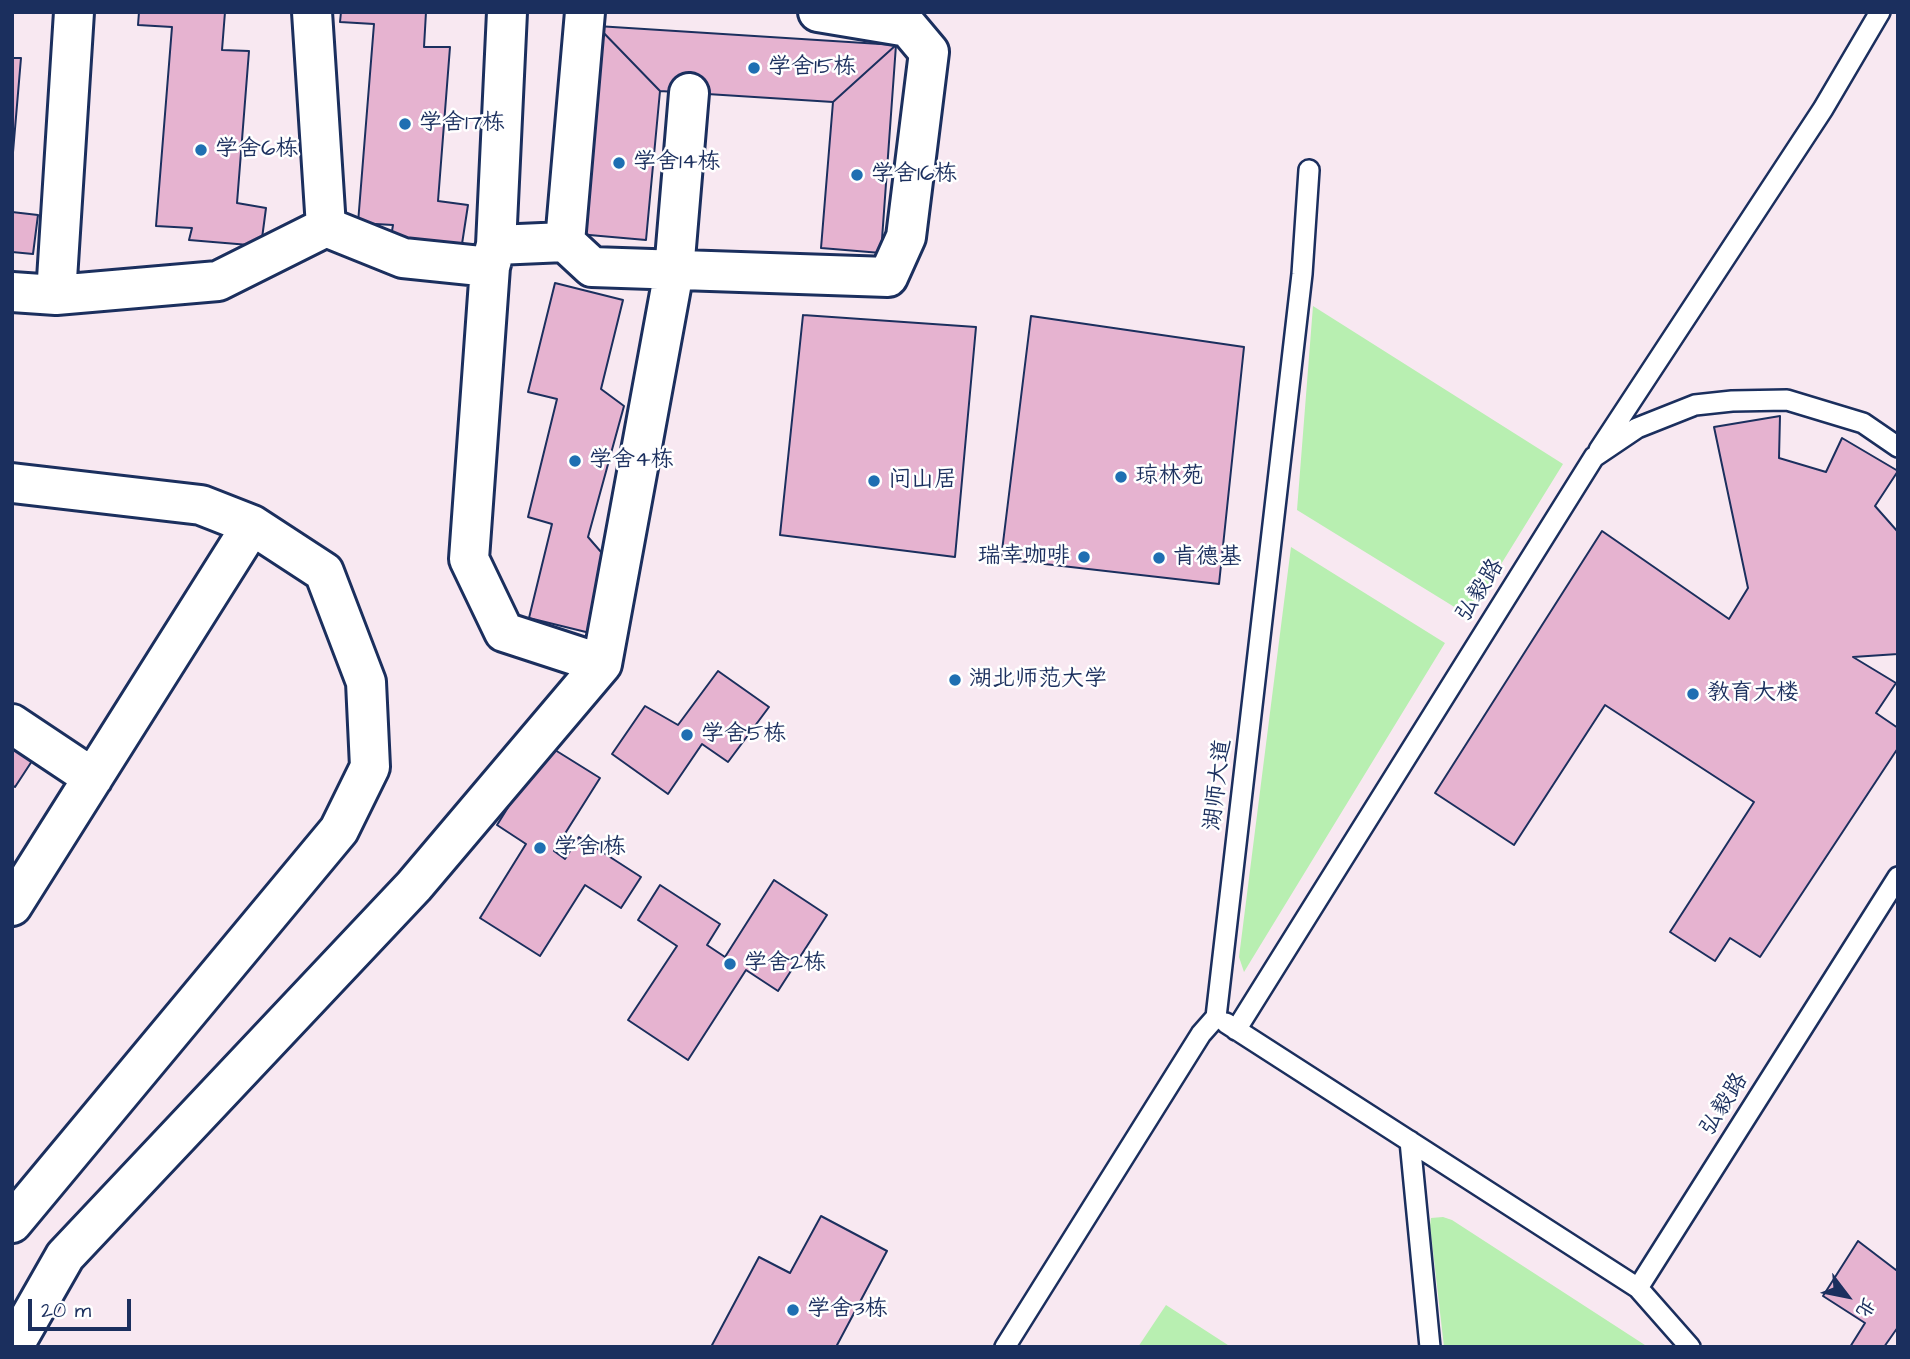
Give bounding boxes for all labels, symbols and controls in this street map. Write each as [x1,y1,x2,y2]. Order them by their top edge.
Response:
place label: 学舍15栋 [768,54,856,82]
marker: 学舍15栋 [746,60,762,76]
place label: 学舍17栋 [419,110,505,138]
marker: 学舍17栋 [397,116,413,132]
place label: 学舍6栋 [215,136,298,164]
marker: 学舍6栋 [193,142,209,158]
place label: 学舍14栋 [633,149,721,177]
marker: 学舍14栋 [611,155,627,171]
place label: 学舍16栋 [871,161,957,189]
marker: 学舍16栋 [849,167,865,183]
place label: 学舍4栋 [589,447,674,475]
marker: 学舍4栋 [567,453,583,469]
place label: 琼林苑 [1135,463,1204,491]
place label: 问山居 [888,467,957,495]
marker: 琼林苑 [1113,469,1129,485]
marker: 问山居 [866,473,882,489]
place label: 瑞幸咖啡 [978,543,1070,571]
place label: 肯德基 [1173,544,1242,572]
marker: 瑞幸咖啡 [1076,549,1092,565]
marker: 肯德基 [1151,550,1167,566]
street label: 弘毅路 [1451,554,1511,628]
place label: 湖北师范大学 [969,666,1107,694]
marker: 湖北师范大学 [947,672,963,688]
place label: 教育大楼 [1707,680,1799,708]
marker: 教育大楼 [1685,686,1701,702]
place label: 学舍5栋 [701,721,786,749]
marker: 学舍5栋 [679,727,695,743]
street label: 湖师大道 [1200,738,1238,832]
place label: 学舍1栋 [554,834,626,862]
marker: 学舍1栋 [532,840,548,856]
place label: 学舍2栋 [744,950,826,978]
marker: 学舍2栋 [722,956,738,972]
street label: 弘毅路 [1695,1068,1755,1142]
north arrow [1812,1261,1882,1331]
scale bar [32,1286,135,1330]
text: 北 [1849,1292,1882,1323]
text: 20 m [41,1296,91,1325]
place label: 学舍3栋 [807,1296,888,1324]
marker: 学舍3栋 [785,1302,801,1318]

